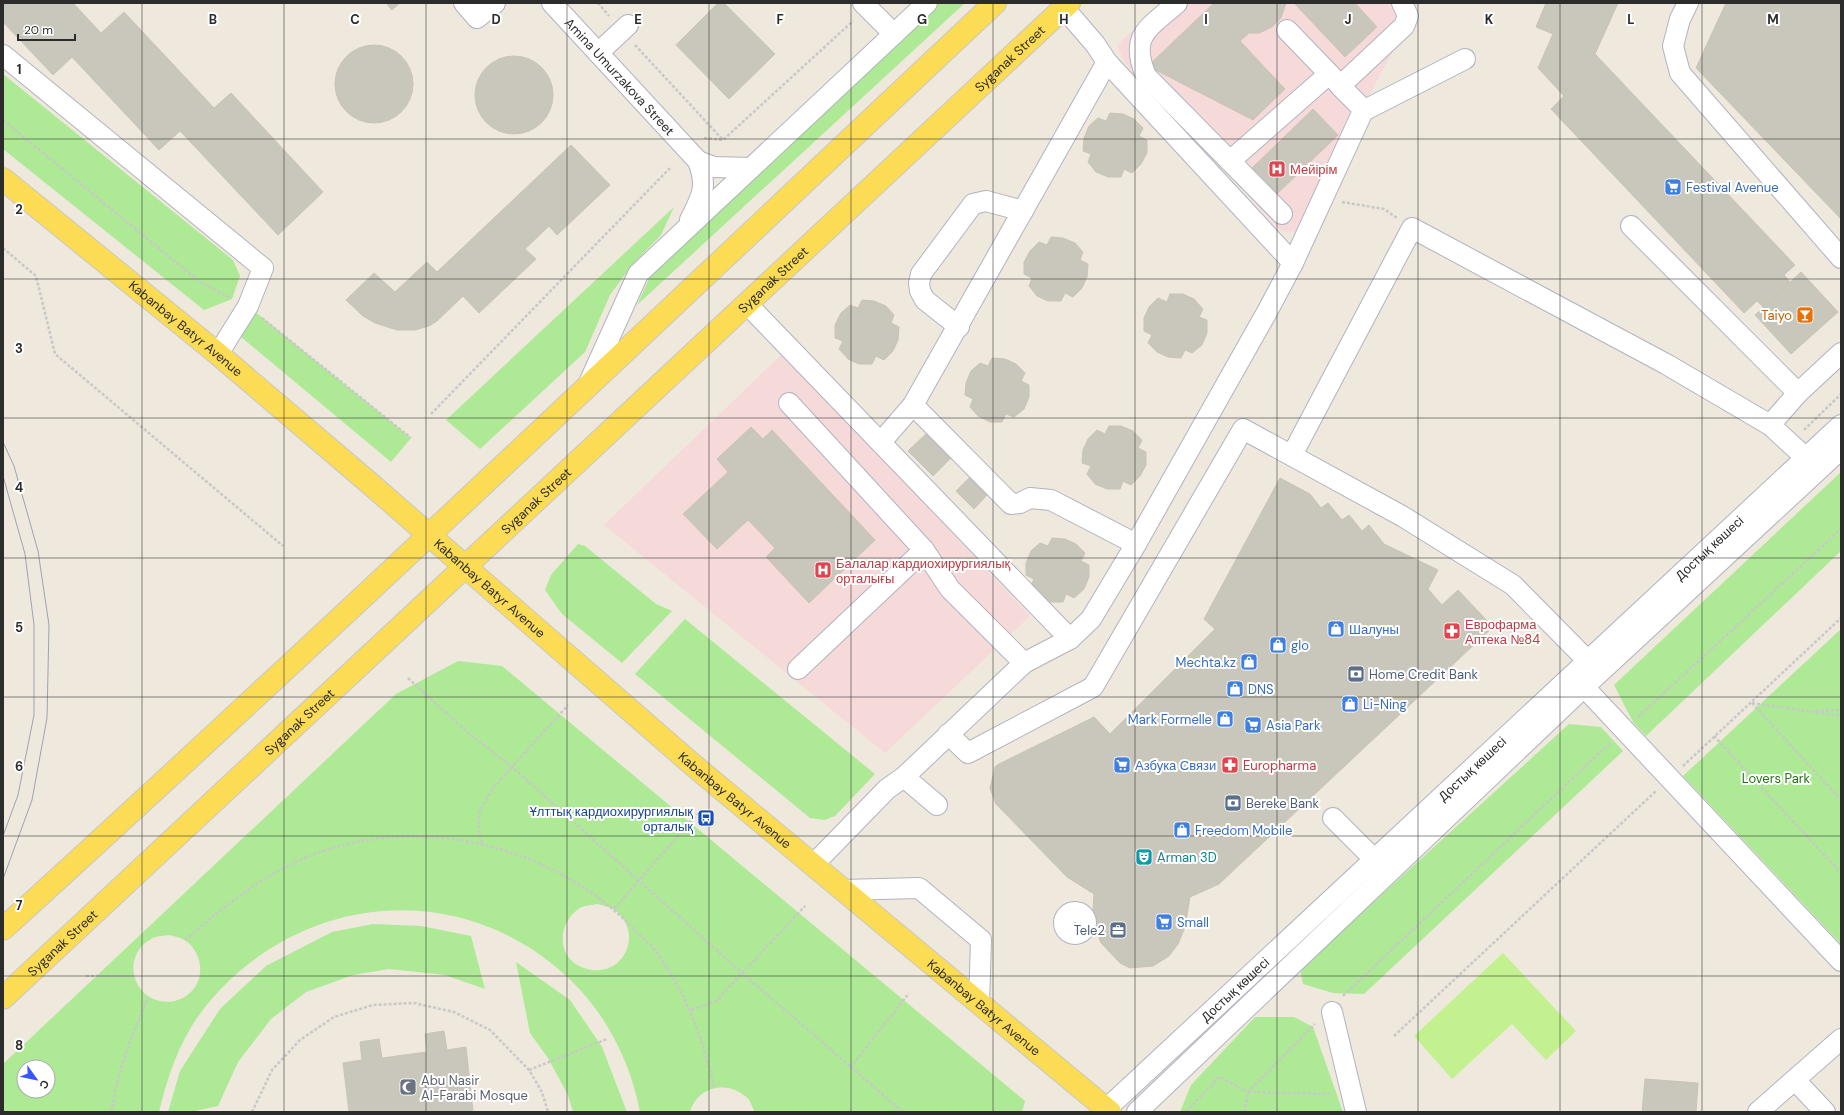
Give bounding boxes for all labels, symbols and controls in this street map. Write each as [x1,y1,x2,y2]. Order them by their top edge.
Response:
text: B [209,11,217,28]
text: C [350,11,360,28]
text: D [491,11,501,28]
text: E [634,11,642,28]
text: F [776,11,784,28]
text: G [917,11,927,28]
text: H [1059,11,1069,28]
text: I [1204,11,1208,28]
text: J [1344,11,1352,28]
text: K [1485,11,1494,28]
text: L [1627,11,1635,28]
text: M [1767,11,1779,28]
street label: Amina Umurzakova Street [561,14,678,139]
scale bar [18,16,75,42]
street label: Syganak Street [971,21,1048,95]
text: 20 m [24,22,53,38]
text: 1 [17,61,21,78]
hospital icon: Мейірім [1267,159,1287,179]
place label: Мейірім [1290,161,1337,178]
supermarket icon: Festival Avenue [1663,177,1683,197]
place label: Festival Avenue [1686,179,1779,196]
text: 2 [15,201,23,218]
street label: Syganak Street [734,243,812,316]
street label: Kabanbay Batyr Avenue [125,276,246,380]
bar icon: Taiyo [1795,305,1815,325]
place label: Taiyo [1761,307,1792,324]
text: 3 [15,340,23,357]
street label: Syganak Street [497,464,575,538]
text: 4 [15,479,23,496]
street label: Достық көшесі [1671,512,1747,584]
street label: Kabanbay Batyr Avenue [431,535,549,641]
place label: Балалар кардиохирургиялық орталығы [836,555,1011,587]
hospital icon: Балалар кардиохирургиялық орталығы [813,560,833,580]
place label: Еврофарма Аптека №84 [1465,616,1540,648]
text: 5 [15,619,23,636]
shop icon: Шалуны [1326,619,1346,639]
place label: Шалуны [1349,621,1399,638]
pharmacy icon: Еврофарма Аптека №84 [1442,621,1462,641]
shop icon: glo [1268,635,1288,655]
place label: glo [1291,637,1309,654]
shop icon: Mechta.kz [1239,652,1259,672]
place label: Mechta.kz [1176,654,1236,671]
bank icon: Home Credit Bank [1346,664,1366,684]
place label: Home Credit Bank [1369,666,1478,683]
shop icon: DNS [1225,679,1245,699]
place label: DNS [1248,681,1273,698]
street label: Syganak Street [260,685,338,759]
shop icon: Li-Ning [1340,694,1360,714]
place label: Li-Ning [1363,696,1407,713]
shop icon: Mark Formelle [1215,709,1235,729]
place label: Mark Formelle [1128,711,1212,728]
supermarket icon: Asia Park [1243,715,1263,735]
place label: Asia Park [1266,717,1321,734]
street label: Достық көшесі [1434,733,1510,805]
street label: Kabanbay Batyr Avenue [675,748,795,852]
supermarket icon: Азбука Связи [1112,755,1132,775]
pharmacy icon: Europharma [1220,755,1240,775]
place label: Азбука Связи [1135,757,1216,774]
place label: Europharma [1243,757,1316,774]
text: 6 [15,758,23,775]
park label: Lovers Park [1742,770,1811,787]
bank icon: Bereke Bank [1223,793,1243,813]
place label: Bereke Bank [1246,795,1319,812]
place label: Ұлттық кардиохирургиялық орталық [530,803,693,835]
bus stop icon: Ұлттық кардиохирургиялық орталық [696,808,716,828]
shop icon: Freedom Mobile [1172,820,1192,840]
place label: Freedom Mobile [1195,822,1292,839]
theatre icon: Arman 3D [1134,847,1154,867]
place label: Arman 3D [1157,849,1217,866]
text: 7 [16,897,23,914]
street label: Syganak Street [23,906,101,980]
supermarket icon: Small [1154,912,1174,932]
place label: Small [1177,914,1209,931]
office icon: Tele2 [1108,920,1128,940]
place label: Tele2 [1074,922,1105,939]
street label: Достық көшесі [1197,953,1273,1025]
street label: Kabanbay Batyr Avenue [924,955,1044,1059]
text: 8 [15,1037,23,1054]
north arrow [16,1059,56,1099]
place label: Abu Nasir Al-Farabi Mosque [421,1072,528,1104]
text: С [36,1077,52,1092]
mosque icon: Abu Nasir Al-Farabi Mosque [398,1077,418,1097]

